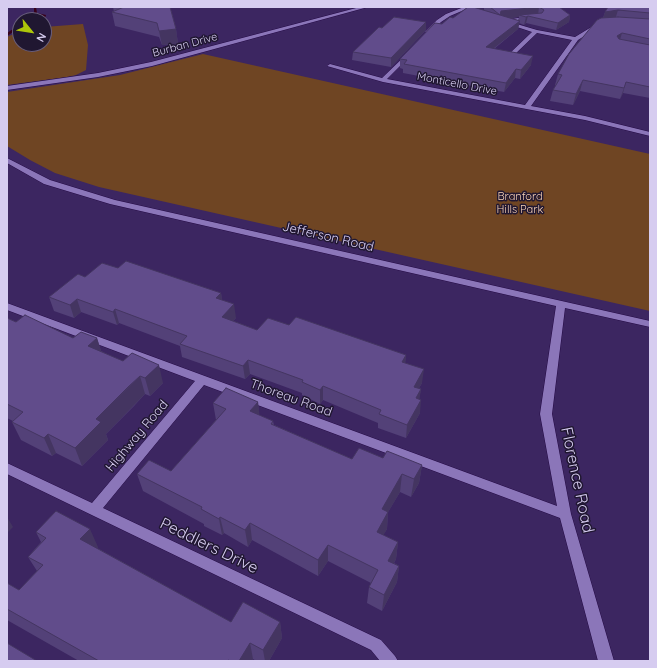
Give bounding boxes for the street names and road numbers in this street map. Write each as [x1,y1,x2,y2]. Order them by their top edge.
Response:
street label: Burban Drive [151,30,219,60]
street label: Monticello Drive [416,70,498,98]
street label: Jefferson Road [281,219,375,255]
street label: Thoreau Road [248,376,334,420]
street label: Highway Road [103,397,171,475]
street label: Florence Road [556,425,598,535]
street label: Peddlers Drive [157,514,261,578]

